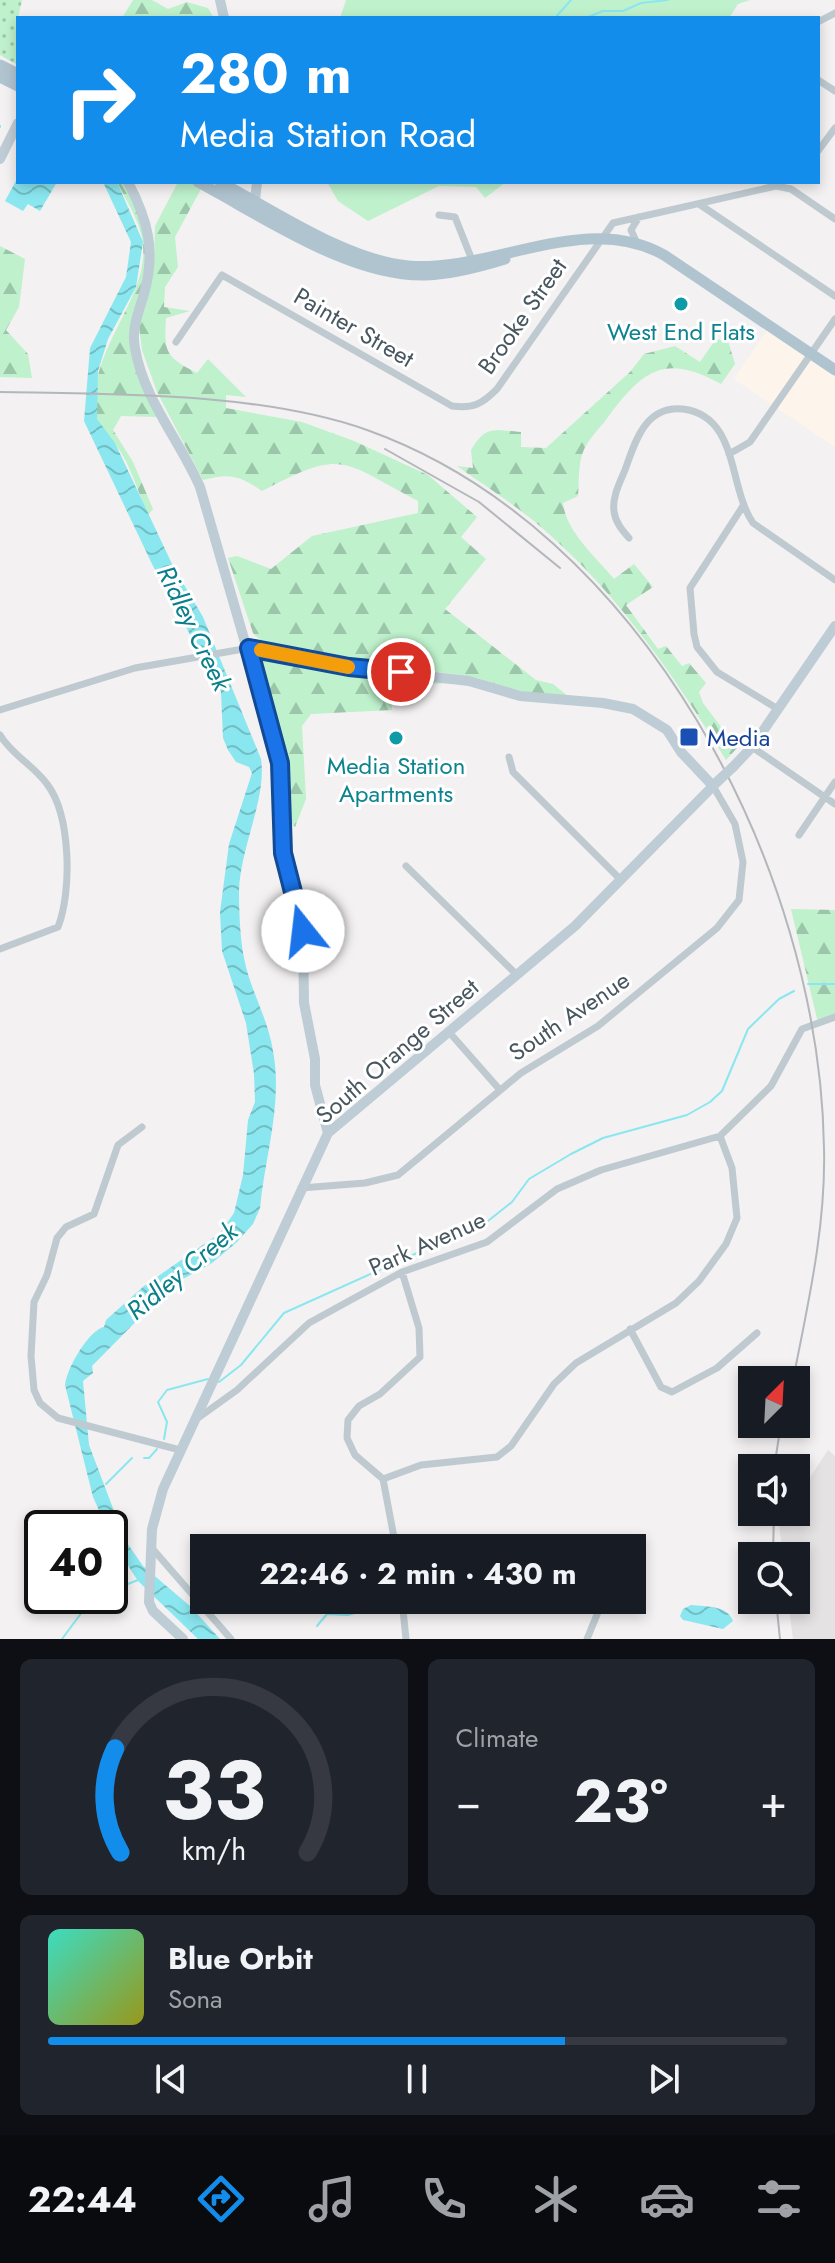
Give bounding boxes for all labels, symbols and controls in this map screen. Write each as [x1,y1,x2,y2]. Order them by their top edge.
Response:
text: 280 m [180,33,352,114]
icon: right [48,48,152,152]
text: Media Station Road [180,108,476,160]
street label: Brooke Street [469,251,575,381]
street label: Painter Street [287,278,421,376]
marker: West End Flats [672,295,690,313]
place label: West End Flats [607,314,755,349]
water label: Ridley Creek [147,559,242,699]
pin [367,638,435,706]
icon: arrive [379,650,423,694]
place label: Media [707,720,770,755]
marker: Media [678,726,700,748]
marker: Media Station Apartments [387,729,405,747]
place label: Media Station Apartments [327,748,465,811]
position arrow [261,889,345,973]
street label: South Avenue [502,963,636,1069]
street label: South Orange Street [308,970,486,1132]
street label: Park Avenue [363,1202,491,1284]
water label: Ridley Creek [118,1212,247,1329]
north arrow [738,1366,810,1438]
map controls [738,1366,810,1614]
button: sound [738,1454,810,1526]
speed limit sign: 40 [24,1510,128,1614]
button: search [738,1542,810,1614]
text: 22:46 · 2 min · 430 m [259,1552,577,1595]
text: Climate [456,1719,538,1757]
text: 33 [162,1730,265,1850]
text: 23° [573,1758,668,1845]
text: − [456,1770,481,1834]
text: + [760,1770,787,1834]
text: km/h [181,1829,246,1871]
text: Blue Orbit [168,1937,313,1980]
text: Sona [168,1980,223,2018]
icon: previous [149,2057,193,2101]
icon: pause [395,2057,439,2101]
icon: next [642,2057,686,2101]
icon: directions [193,2171,249,2227]
icon: music [304,2171,360,2227]
icon: phone [416,2171,472,2227]
icon: climate [528,2171,584,2227]
icon: car [639,2171,695,2227]
icon: filters [751,2171,807,2227]
text: 22:44 [28,2173,137,2225]

